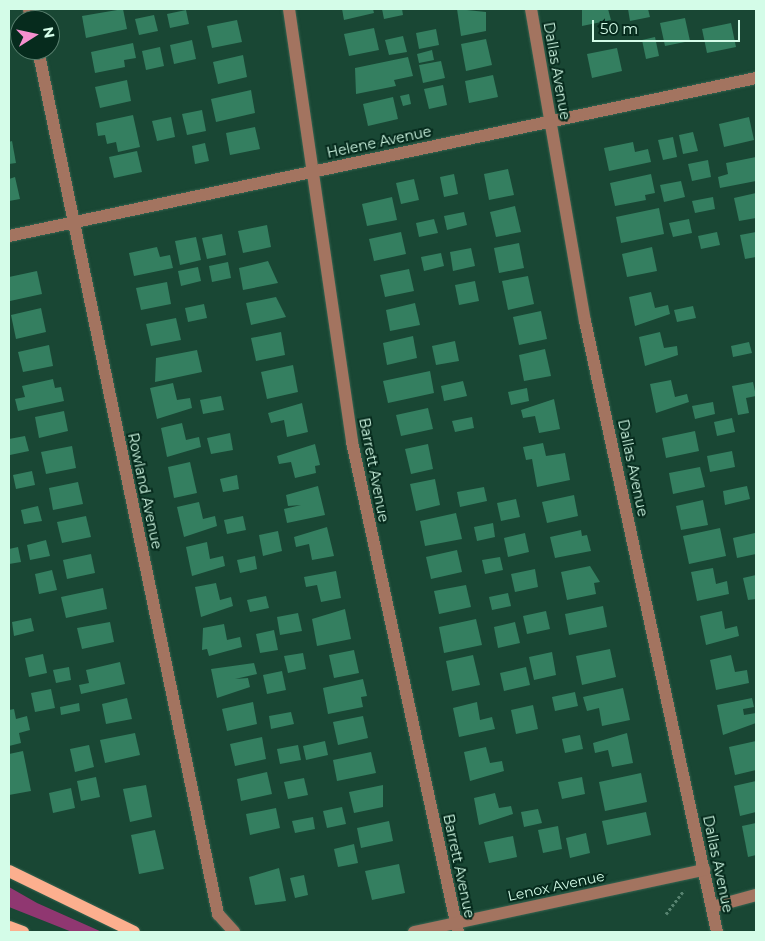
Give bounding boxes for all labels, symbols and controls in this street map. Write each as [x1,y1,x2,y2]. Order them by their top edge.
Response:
north arrow [10,10,60,60]
scale bar [595,10,742,42]
text: 50 m [600,19,638,38]
street label: Dallas Avenue [540,21,574,121]
text: N [39,25,59,40]
street label: Helene Avenue [325,123,433,161]
street label: Barrett Avenue [356,416,392,524]
street label: Dallas Avenue [614,418,652,518]
street label: Rowland Avenue [124,431,166,551]
street label: Barrett Avenue [440,812,478,920]
street label: Dallas Avenue [699,814,737,914]
street label: Lenox Avenue [506,868,606,904]

